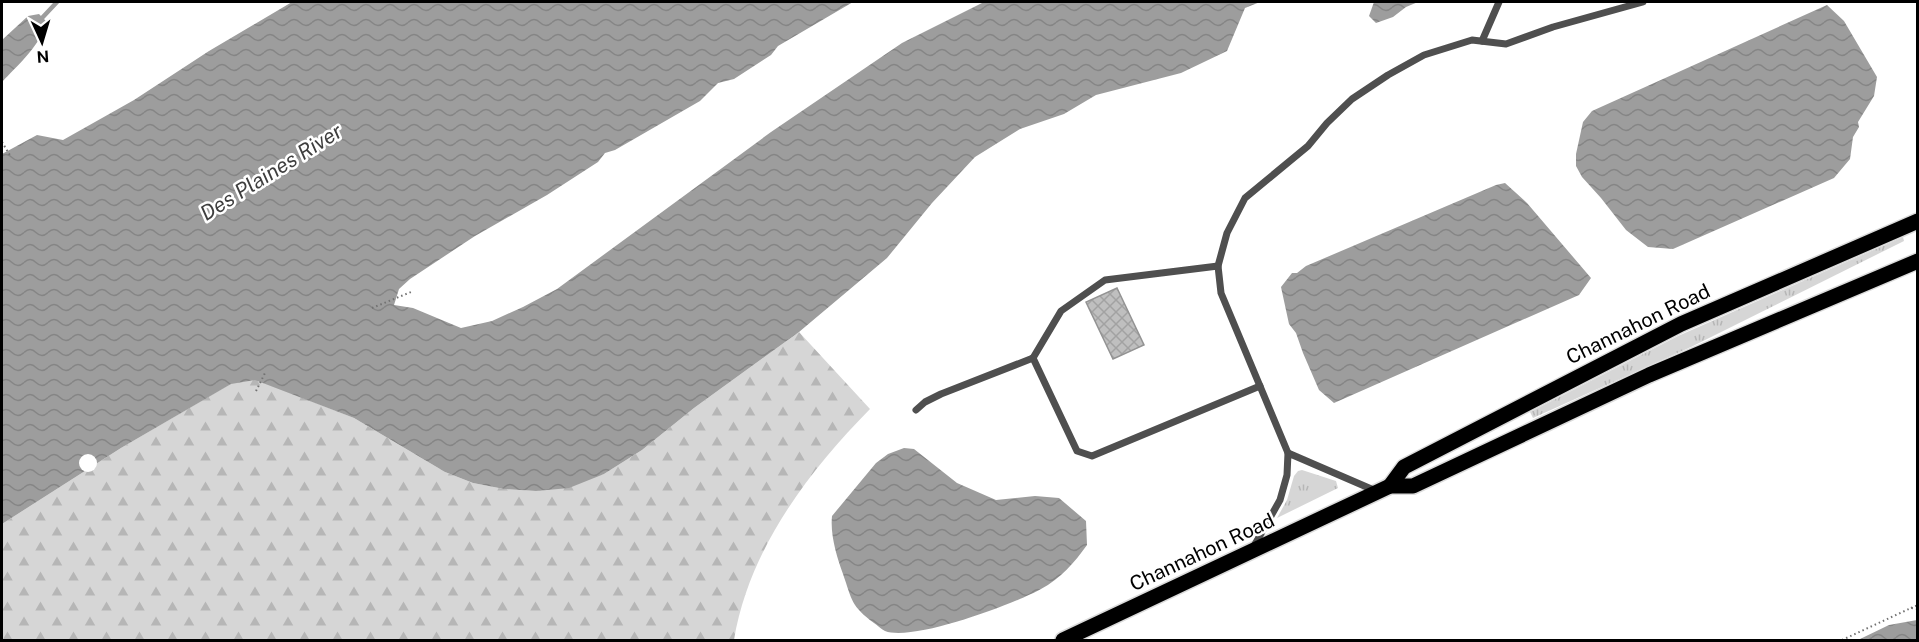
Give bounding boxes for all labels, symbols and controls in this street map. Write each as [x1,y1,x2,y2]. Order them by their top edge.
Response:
north arrow [12,12,72,72]
text: N [36,47,50,66]
water label: Des Plaines River [195,118,347,226]
street label: Channahon Road [1562,279,1714,369]
street label: Channahon Road [1126,508,1278,596]

